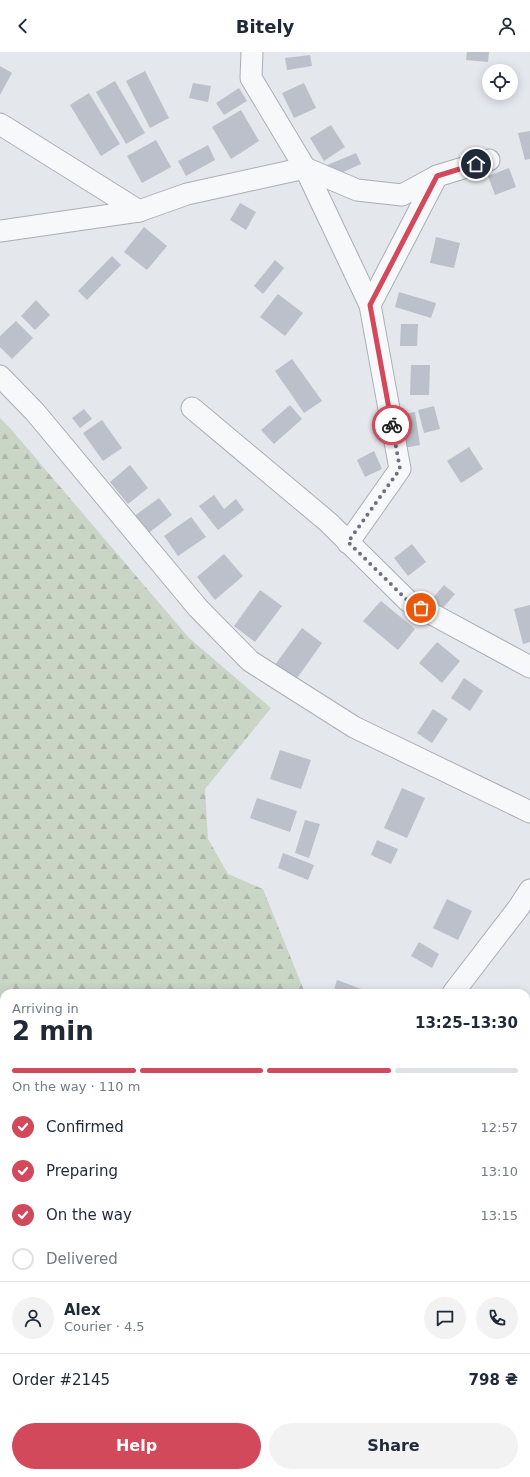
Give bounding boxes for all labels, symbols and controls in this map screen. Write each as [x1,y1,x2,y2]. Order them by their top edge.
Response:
icon: back [12,15,34,37]
icon: person [496,15,518,37]
text: Bitely [236,16,294,37]
map controls [482,64,518,100]
button: locate [482,64,518,100]
pin [459,147,493,181]
icon: home [465,153,487,175]
courier [372,405,412,445]
icon: bike [381,414,403,436]
pin [404,591,438,625]
icon: bag [410,597,432,619]
text: Arriving in [12,1001,79,1016]
text: 13:25–13:30 [415,1014,518,1032]
text: 2 min [12,1016,94,1046]
text: On the way · 110 m [12,1079,140,1094]
icon: check [12,1116,34,1138]
text: Confirmed [46,1118,124,1136]
text: 12:57 [481,1120,518,1135]
icon: check [12,1160,34,1182]
text: Preparing [46,1162,118,1180]
text: 13:10 [481,1164,518,1179]
icon: check [12,1204,34,1226]
text: On the way [46,1206,132,1224]
text: 13:15 [481,1208,518,1223]
text: Delivered [46,1250,118,1268]
button: person [12,1297,54,1339]
button: chat [424,1297,466,1339]
button: phone [476,1297,518,1339]
text: Alex [64,1301,101,1319]
text: Courier · 4.5 [64,1319,145,1334]
text: Order #2145 [12,1371,110,1389]
text: 798 ₴ [469,1371,518,1389]
button: Help [12,1423,261,1469]
button: Share [269,1423,518,1469]

